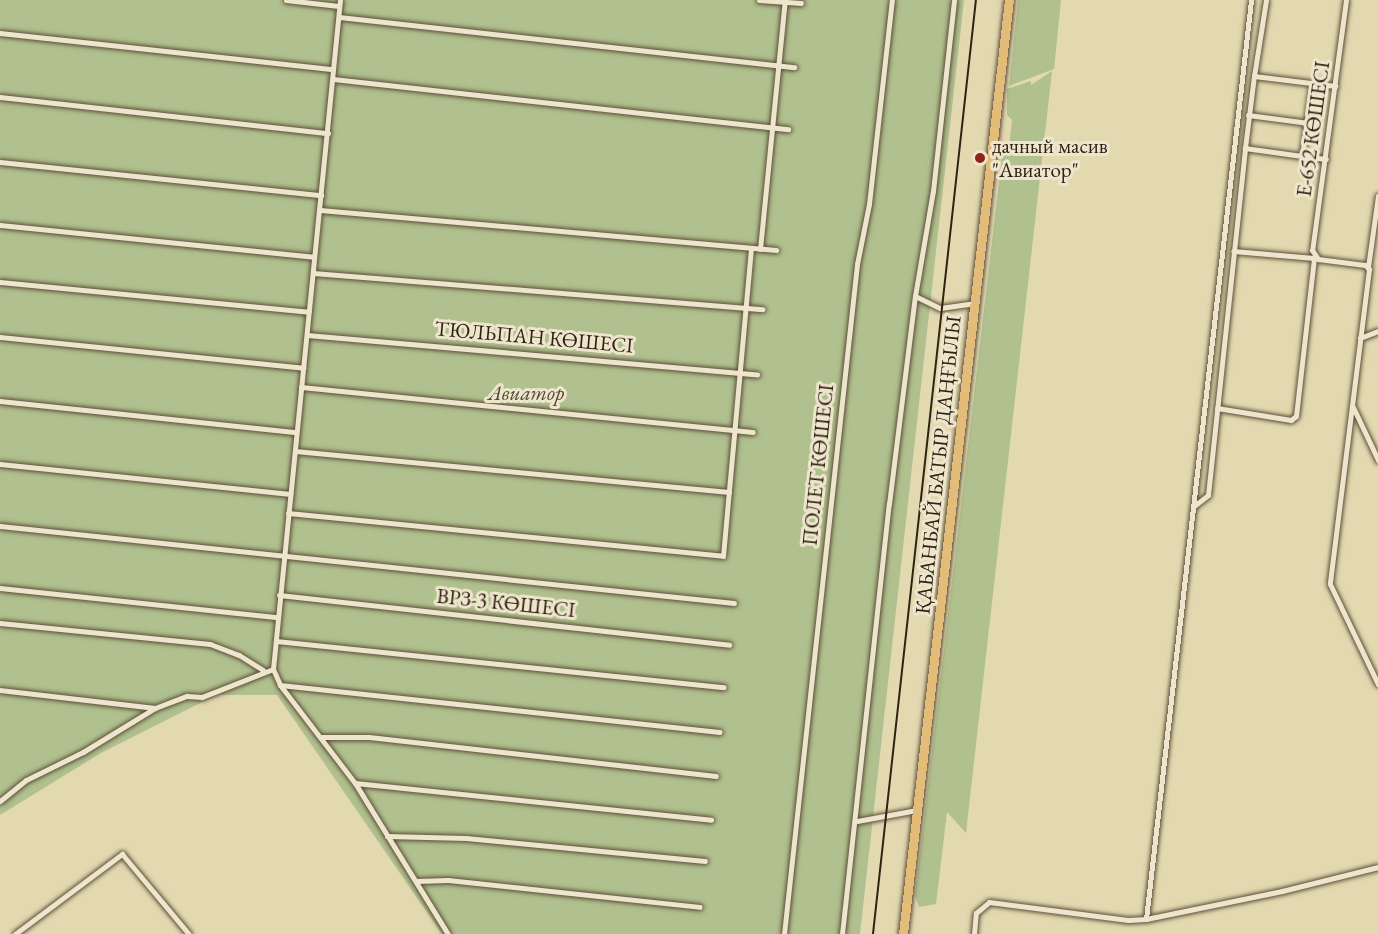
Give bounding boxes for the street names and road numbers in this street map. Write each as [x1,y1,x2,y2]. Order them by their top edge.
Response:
street label: Е-652 КӨШЕСІ [1291,60,1335,198]
street label: ҚАБАНБАЙ БАТЫР ДАҢҒЫЛЫ [910,314,966,616]
street label: ТЮЛЬПАН КӨШЕСІ [434,316,634,358]
street label: ПОЛЕТ КӨШЕСІ [797,383,839,547]
street label: ВРЗ-3 КӨШЕСІ [435,583,577,623]

